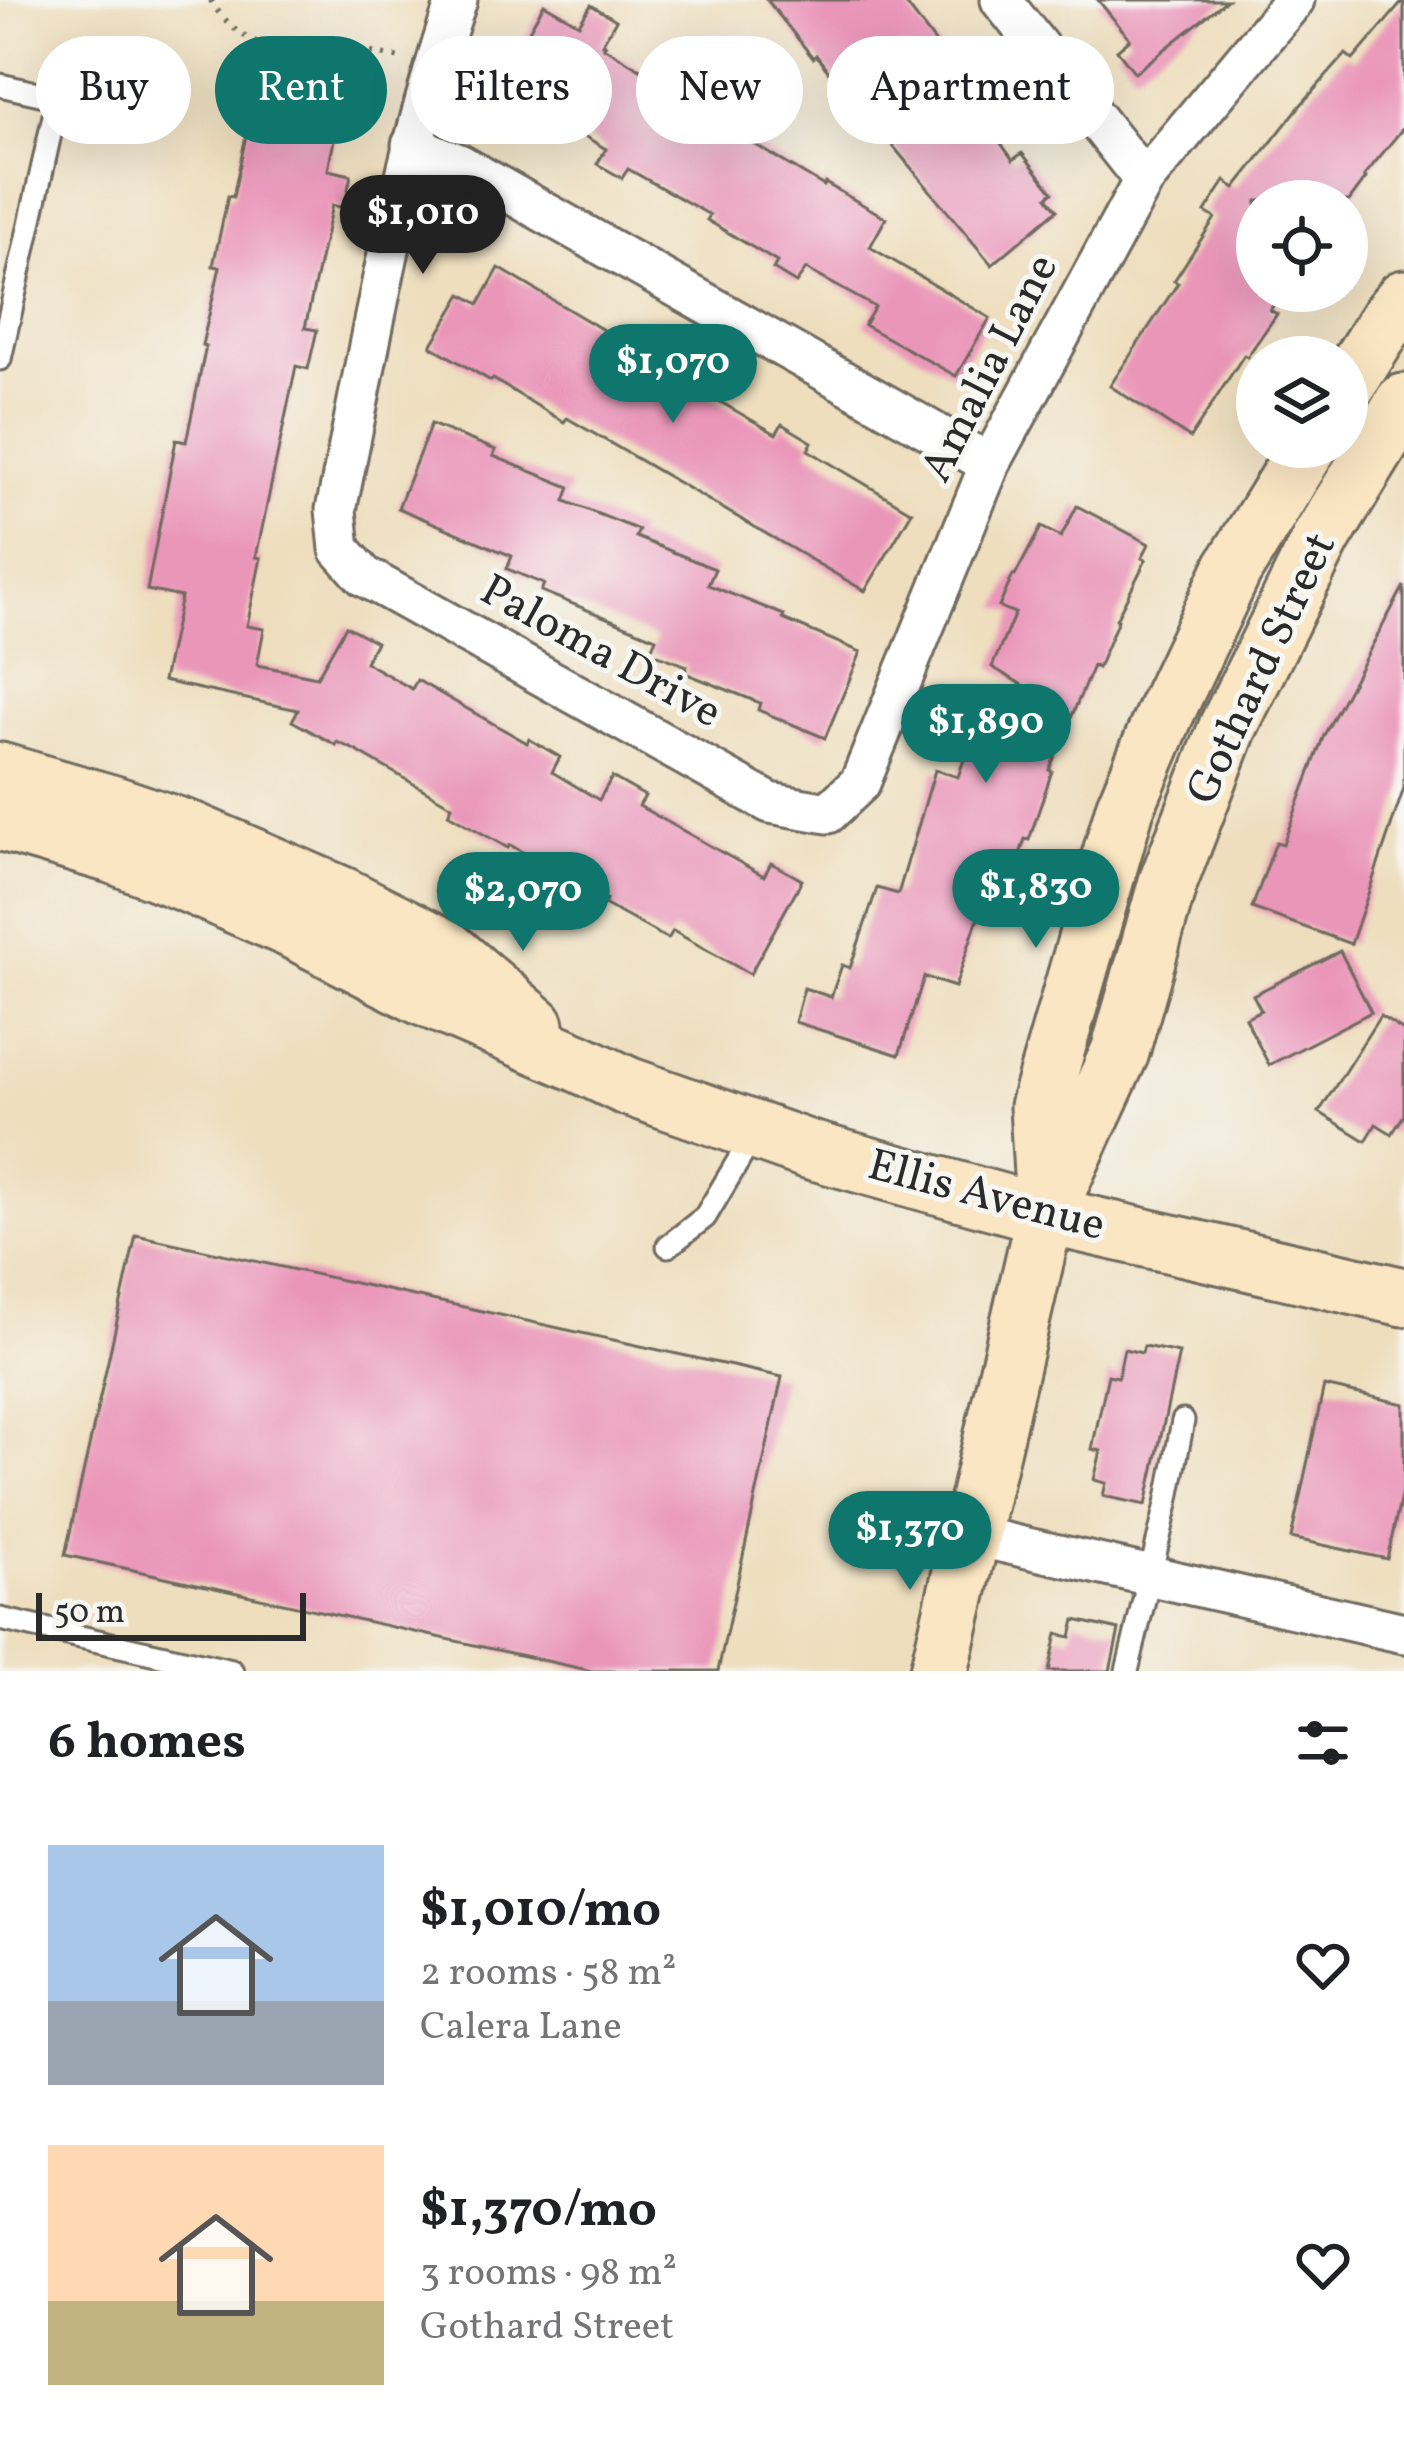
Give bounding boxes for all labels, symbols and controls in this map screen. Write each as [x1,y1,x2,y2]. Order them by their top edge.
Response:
chip: Buy [36,36,191,144]
chip: Rent [215,36,387,144]
chip: Filters [411,36,612,144]
chip: New [636,36,803,144]
chip: Apartment [827,36,1114,144]
pin: $1,010 [325,175,521,277]
map controls [1236,180,1368,468]
button: locate [1236,180,1368,312]
text: $1,010 [367,187,479,241]
street label: Amalia Lane [907,244,1075,494]
pin: $1,070 [575,324,771,426]
text: $1,070 [616,336,730,390]
button: layers [1236,336,1368,468]
street label: Gothard Street [1173,523,1353,815]
street label: Paloma Drive [468,561,732,745]
pin: $1,890 [888,684,1084,786]
text: $1,890 [928,696,1044,750]
pin: $1,830 [938,849,1134,951]
pin: $2,070 [425,852,621,954]
text: $1,830 [979,861,1093,915]
text: $2,070 [464,864,582,918]
street label: Ellis Avenue [861,1135,1111,1259]
pin: $1,370 [812,1491,1008,1593]
text: $1,370 [855,1503,965,1557]
scale bar [36,1587,306,1640]
text: 50 m [54,1591,125,1637]
text: 6 homes [48,1708,246,1779]
icon: filters [1290,1710,1356,1776]
text: $1,010/mo [420,1876,661,1947]
icon: home [144,1893,288,2037]
icon: heart [1290,1932,1356,1998]
text: 2 rooms · 58 m² [420,1947,676,2001]
text: Calera Lane [420,2001,622,2055]
text: $1,370/mo [420,2176,657,2247]
icon: home [144,2193,288,2337]
icon: heart [1290,2232,1356,2298]
text: 3 rooms · 98 m² [420,2247,677,2301]
text: Gothard Street [420,2301,674,2355]

